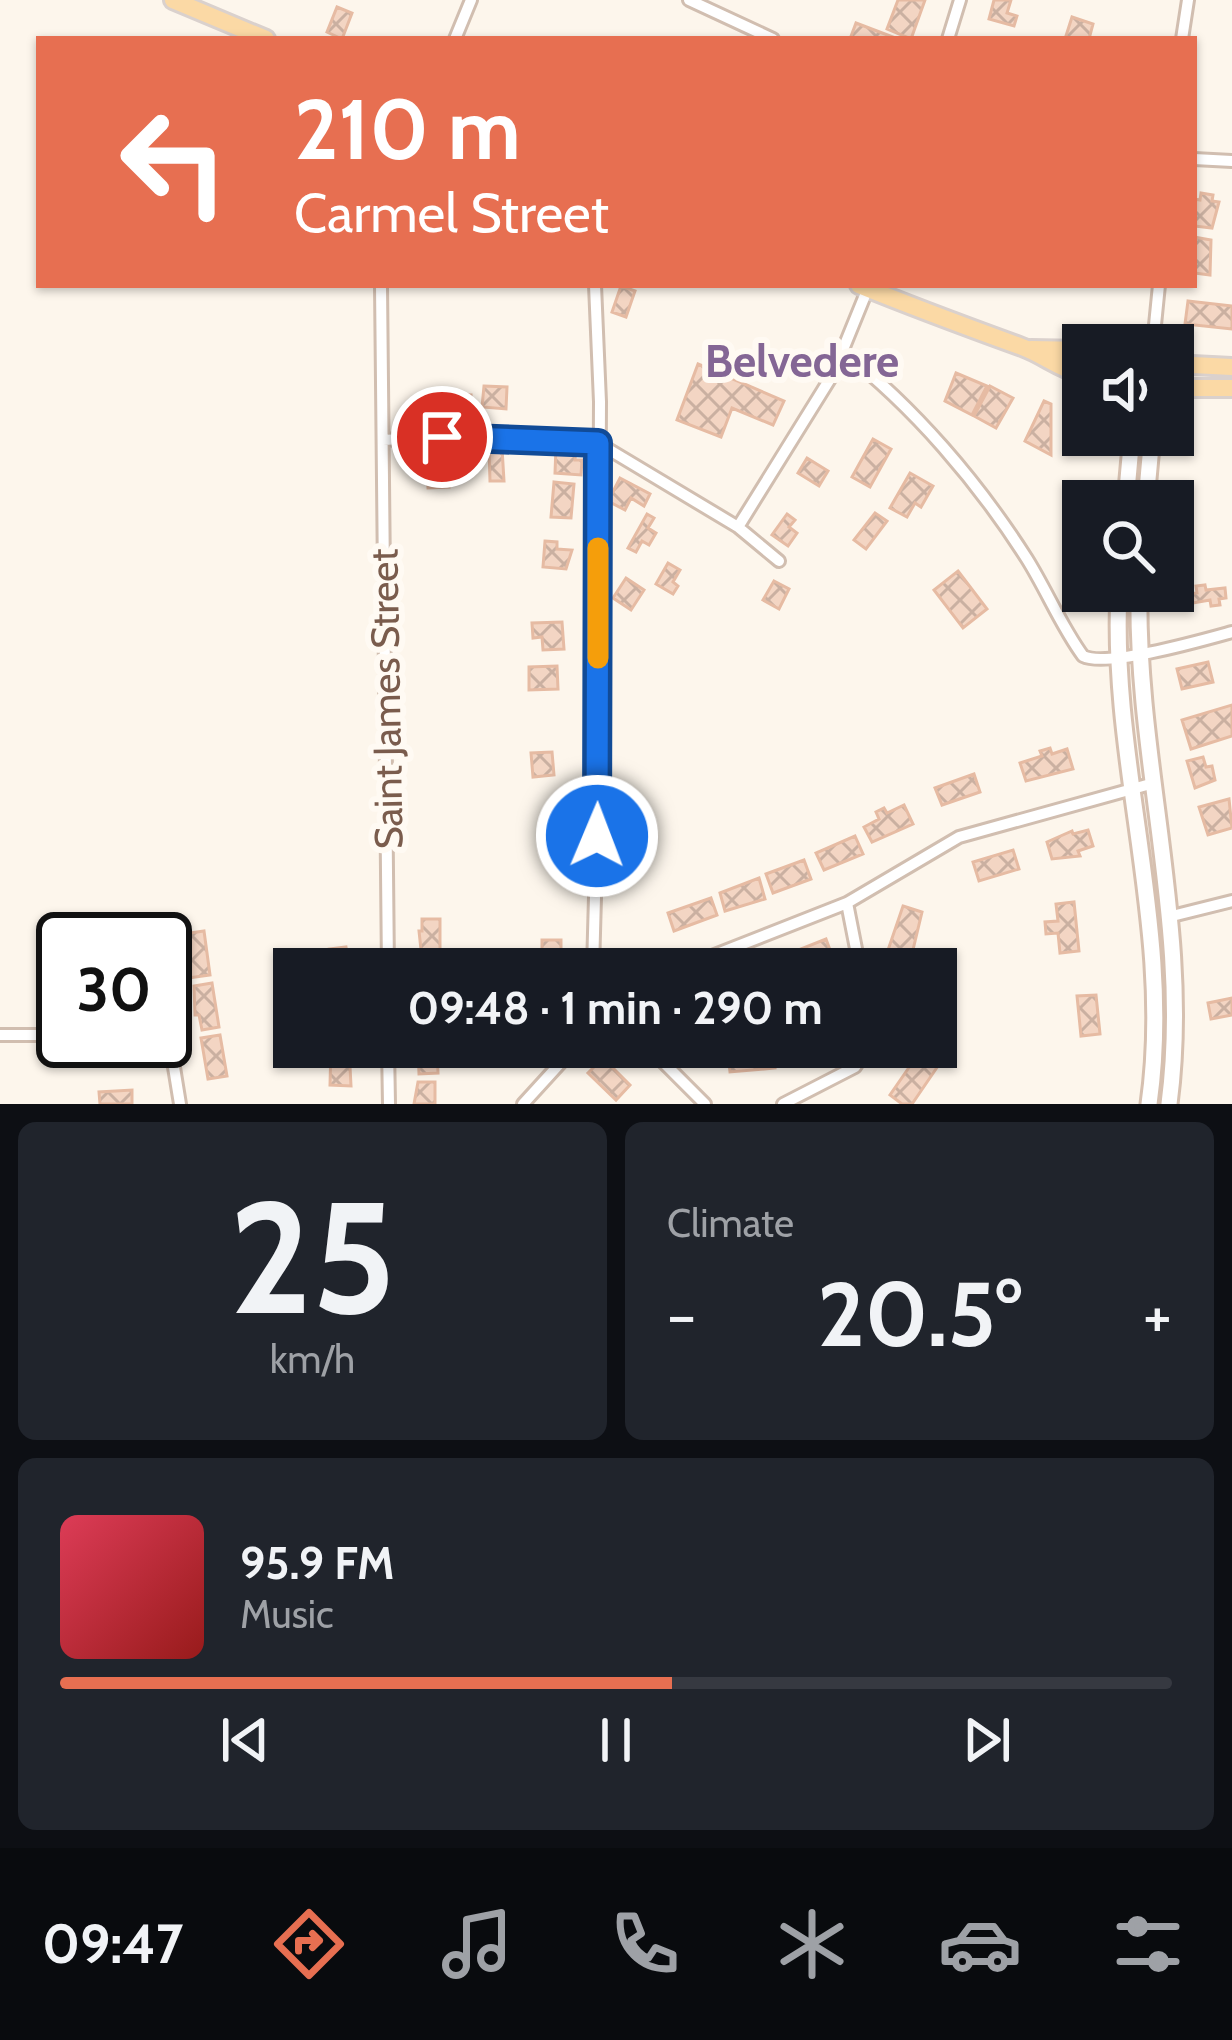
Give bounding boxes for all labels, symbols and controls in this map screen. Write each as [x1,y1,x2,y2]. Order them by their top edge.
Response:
text: 210 m [294,78,521,180]
icon: left [96,84,252,240]
text: Carmel Street [294,180,609,246]
map controls [1062,324,1194,612]
button: sound [1062,324,1194,456]
district label: Belvedere [705,334,899,388]
pin [391,386,493,488]
icon: arrive [409,404,475,470]
button: search [1062,480,1194,612]
street label: Saint James Street [359,548,413,850]
position arrow [534,773,660,899]
speed limit sign: 30 [36,912,192,1068]
text: 09:48 · 1 min · 290 m [407,981,823,1035]
text: 25 [229,1162,396,1352]
text: Climate [667,1199,794,1247]
text: 20.5° [817,1259,1022,1369]
text: − [667,1274,696,1355]
text: + [1143,1274,1172,1355]
text: km/h [270,1335,355,1383]
text: 95.9 FM [240,1536,395,1590]
text: Music [240,1590,334,1638]
icon: previous [212,1707,278,1773]
icon: pause [583,1707,649,1773]
icon: next [954,1707,1020,1773]
icon: directions [267,1902,351,1986]
icon: music [435,1902,519,1986]
icon: phone [603,1902,687,1986]
icon: climate [770,1902,854,1986]
icon: car [938,1902,1022,1986]
icon: filters [1106,1902,1190,1986]
text: 09:47 [42,1911,183,1977]

